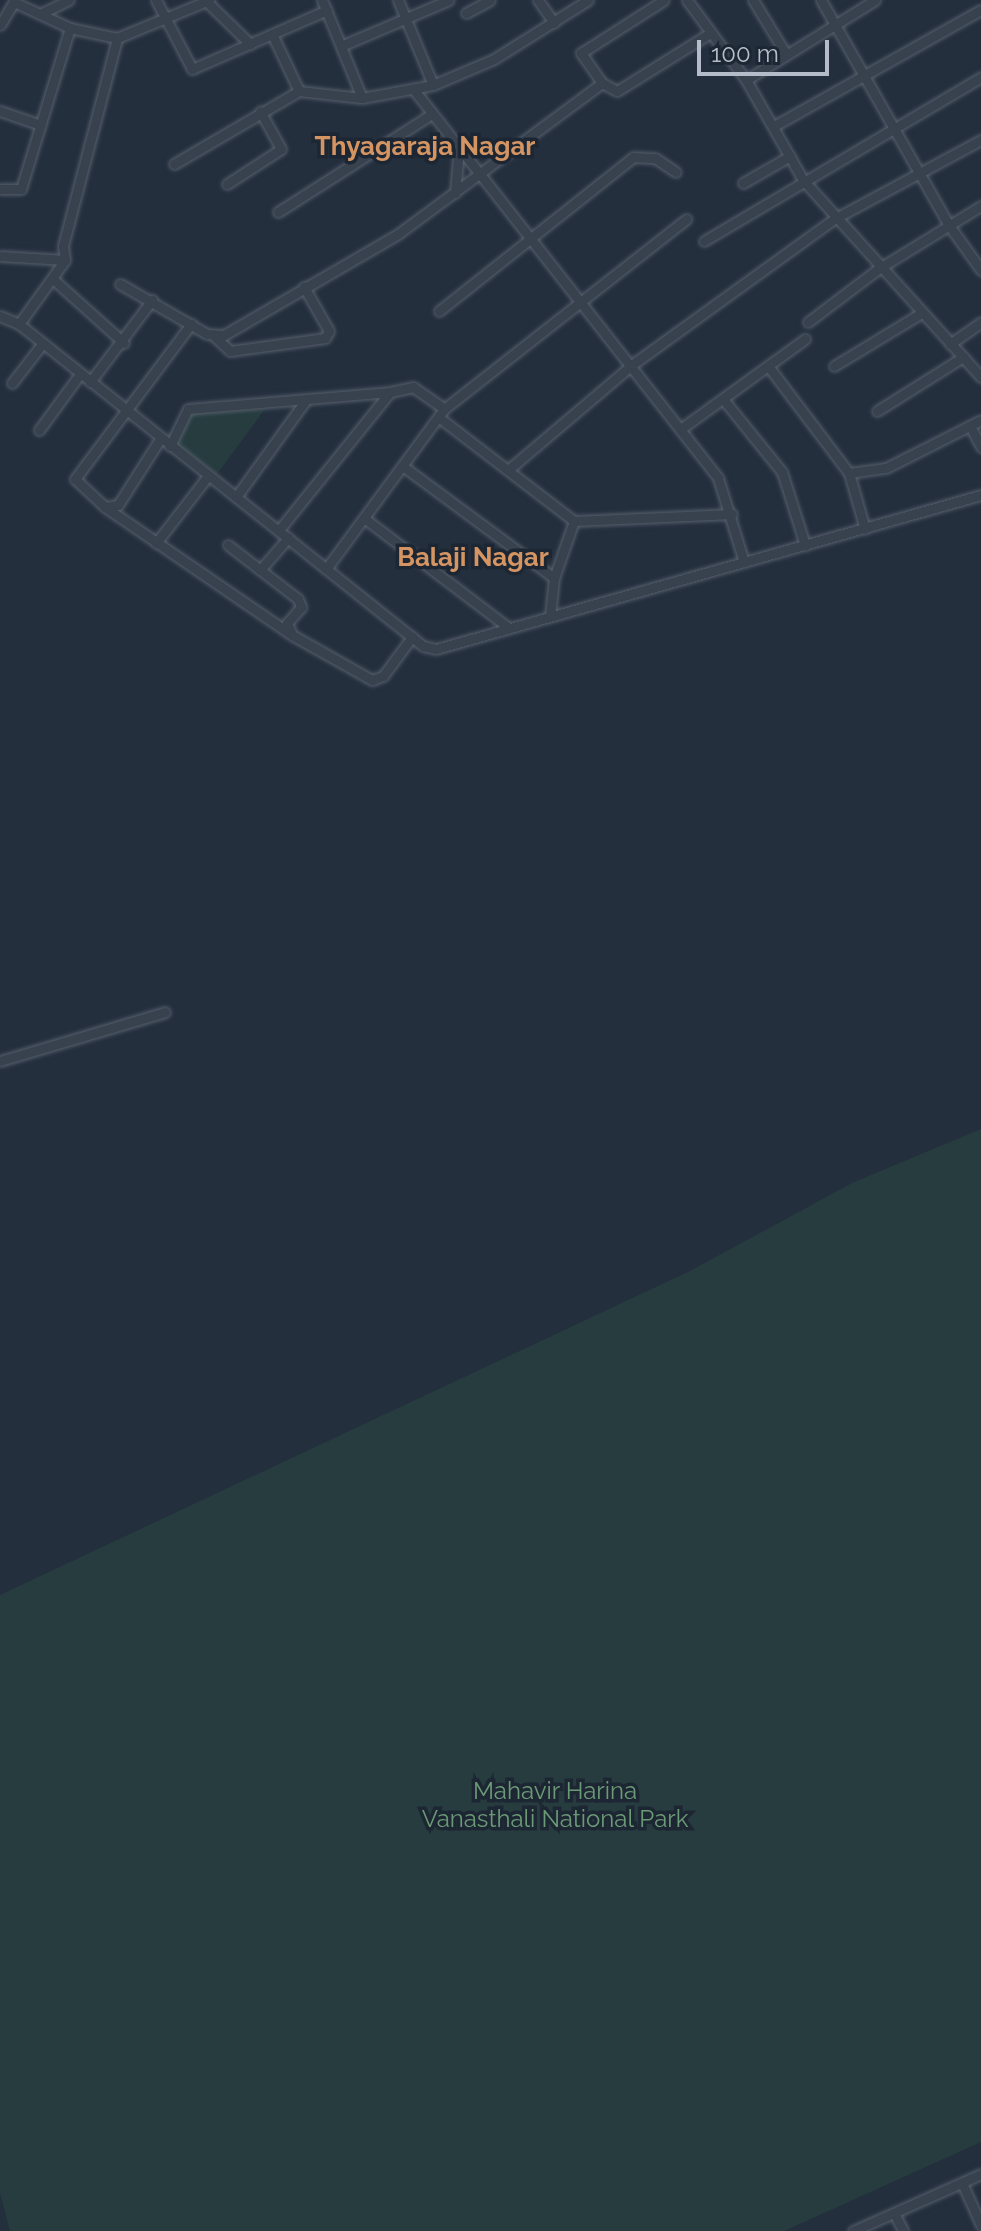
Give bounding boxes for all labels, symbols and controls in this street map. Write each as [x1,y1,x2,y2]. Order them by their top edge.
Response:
scale bar [701,24,833,74]
text: 100 m [711,39,779,68]
district label: Thyagaraja Nagar [315,131,535,163]
district label: Balaji Nagar [397,542,549,574]
park label: Mahavir Harina Vanasthali National Park [421,1777,689,1833]

